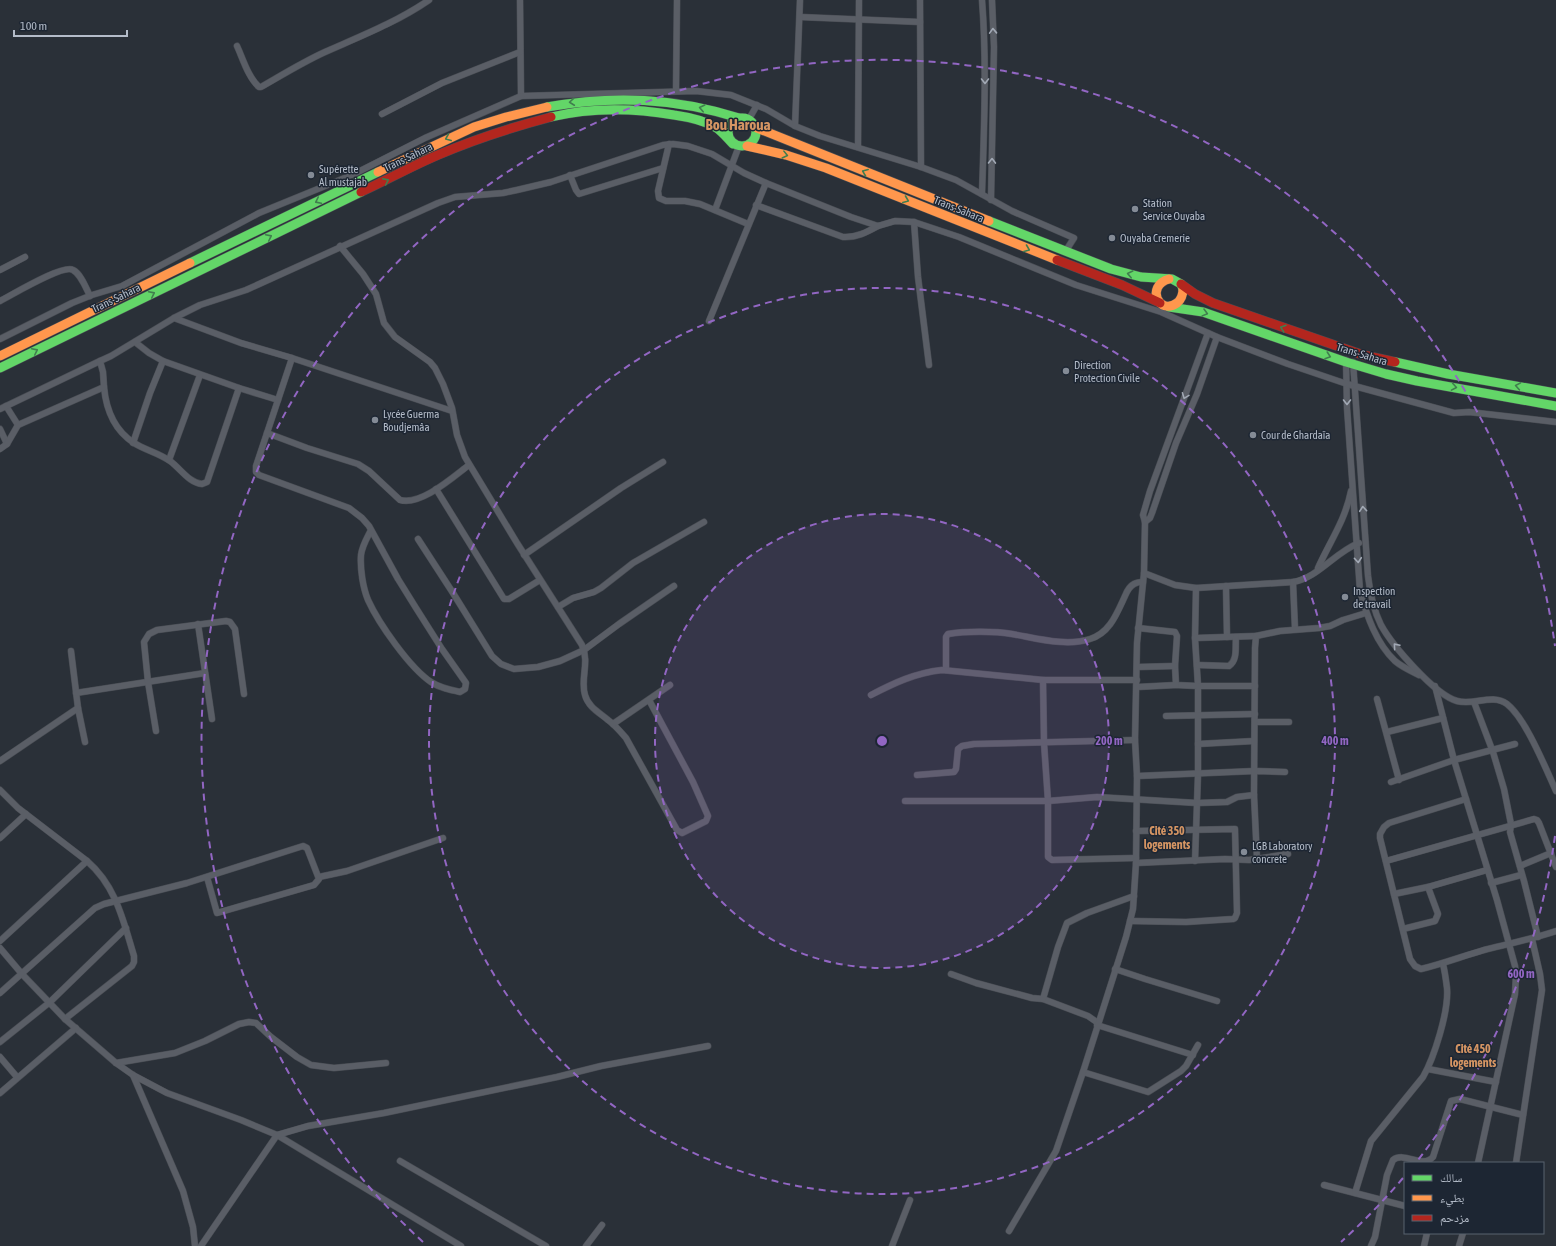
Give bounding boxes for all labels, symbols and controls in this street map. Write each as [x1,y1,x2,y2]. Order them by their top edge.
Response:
scale bar [14,12,127,38]
text: 100 m [20,19,47,33]
one-way arrow [989,28,998,34]
one-way arrow [981,78,989,84]
one-way arrow [569,98,575,107]
one-way arrow [698,104,705,112]
district label: Bou Haroua [706,116,770,133]
one-way arrow [445,134,452,142]
street label: Trans-Sahara [382,140,434,174]
one-way arrow [782,150,788,158]
one-way arrow [988,158,996,164]
place label: Supérette Al mustajab [319,163,367,188]
one-way arrow [861,169,868,177]
marker: Supérette Al mustajab [306,170,316,180]
one-way arrow [382,178,389,186]
street label: Trans-Sahara [932,194,986,224]
one-way arrow [315,196,323,204]
one-way arrow [903,196,910,204]
place label: Station Service Ouyaba [1143,197,1205,222]
marker: Station Service Ouyaba [1130,204,1140,214]
place label: Ouyaba Cremerie [1120,232,1190,244]
marker: Ouyaba Cremerie [1107,233,1117,243]
one-way arrow [265,234,272,242]
one-way arrow [1023,245,1030,253]
one-way arrow [1127,270,1133,278]
street label: Trans-Sahara [90,281,142,315]
one-way arrow [148,291,155,299]
one-way arrow [1201,308,1208,317]
one-way arrow [1280,324,1287,333]
street label: Trans-Sahara [1335,341,1389,367]
one-way arrow [31,348,38,356]
one-way arrow [1324,351,1331,359]
place label: Direction Protection Civile [1074,359,1140,384]
marker: Direction Protection Civile [1061,366,1071,376]
one-way arrow [1451,382,1457,391]
one-way arrow [1515,382,1521,391]
one-way arrow [1182,393,1190,400]
one-way arrow [1343,399,1351,405]
place label: Lycée Guerma Boudjemâa [383,408,439,433]
marker: Lycée Guerma Boudjemâa [370,415,380,425]
place label: Cour de Ghardaïa [1261,429,1330,441]
marker: Cour de Ghardaïa [1248,430,1258,440]
one-way arrow [1359,506,1368,512]
one-way arrow [1354,557,1363,563]
place label: Inspection de travail [1353,585,1395,610]
marker: Inspection de travail [1340,592,1350,602]
one-way arrow [1393,643,1400,650]
centre of rings [875,734,889,748]
text: 200 m [1095,734,1123,748]
text: 400 m [1320,734,1349,748]
district label: Cité 350 logements [1144,824,1191,852]
place label: LGB Laboratory concrete [1252,840,1313,865]
marker: LGB Laboratory concrete [1239,847,1249,857]
text: 600 m [1507,967,1535,981]
district label: Cité 450 logements [1450,1042,1497,1070]
legend [1404,1162,1544,1234]
text: سالك [1440,1171,1462,1185]
text: بطيء [1440,1191,1464,1208]
text: مزدحم [1440,1211,1469,1226]

